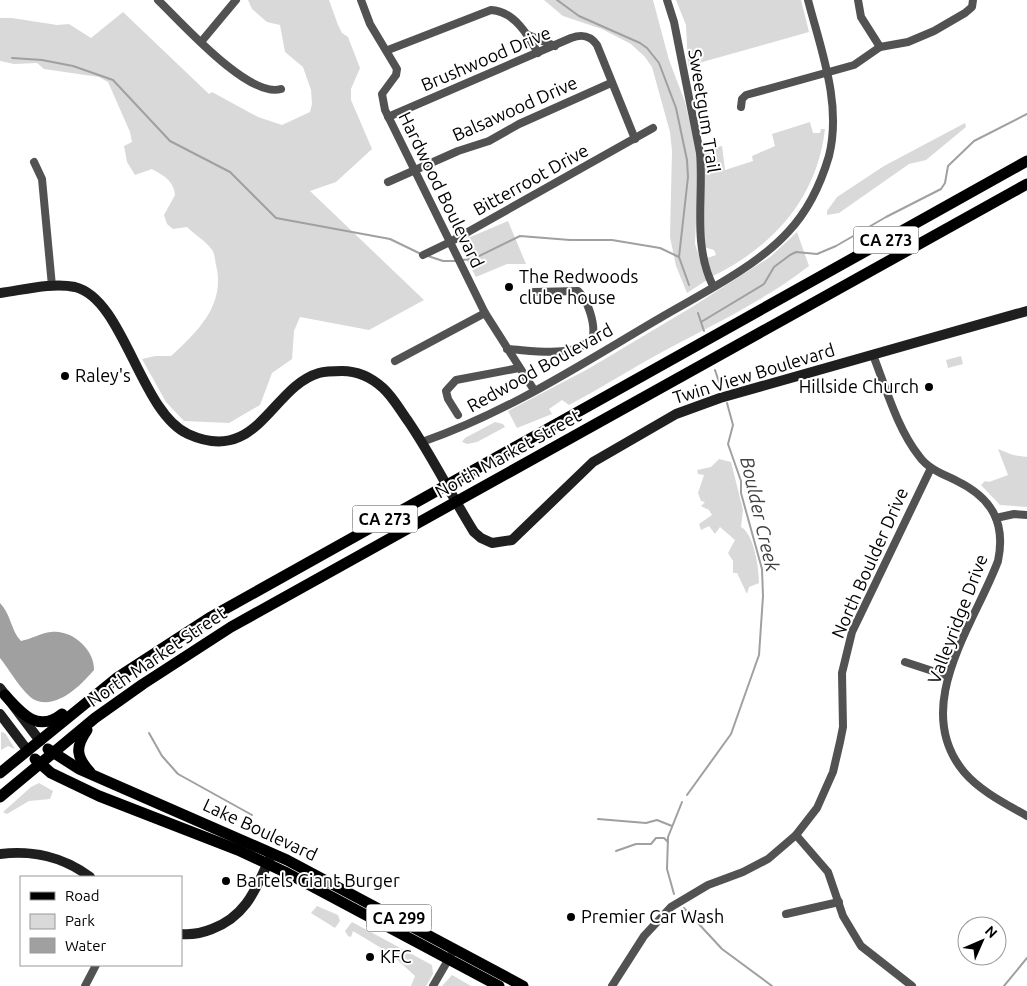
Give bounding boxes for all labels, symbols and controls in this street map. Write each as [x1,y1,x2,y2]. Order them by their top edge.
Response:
street label: Brushwood Drive [418,22,553,94]
street label: Sweetgum Trail [685,47,725,174]
street label: Balsawood Drive [449,72,580,145]
street label: Hardwood Boulevard [395,108,488,271]
street label: Bitterroot Drive [470,139,591,219]
road number: CA 273 [854,226,918,254]
place label: The Redwoods clube house [519,266,639,307]
marker: The Redwoods clube house [503,281,515,293]
street label: Redwood Boulevard [463,319,616,416]
street label: Twin View Boulevard [670,339,837,407]
place label: Raley's [75,365,131,385]
marker: Raley's [59,370,71,382]
place label: Hillside Church [799,376,919,396]
marker: Hillside Church [923,381,935,393]
street label: North Market Street [431,405,584,502]
water label: Boulder Creek [736,454,784,574]
street label: North Boulder Drive [827,484,911,641]
road number: CA 273 [352,506,418,532]
street label: Valleyridge Drive [923,551,991,686]
street label: North Market Street [83,602,230,710]
street label: Lake Boulevard [200,794,321,864]
place label: Bartels Giant Burger [236,870,400,890]
marker: Bartels Giant Burger [220,875,232,887]
legend [20,876,182,966]
text: Road [65,887,100,904]
road number: CA 299 [366,904,432,931]
place label: Premier Car Wash [581,906,724,926]
marker: Premier Car Wash [565,911,577,923]
text: Park [65,912,95,929]
north arrow [957,916,1007,966]
text: N [982,922,1001,941]
text: Water [65,937,106,954]
place label: KFC [380,946,411,966]
marker: KFC [364,951,376,963]

